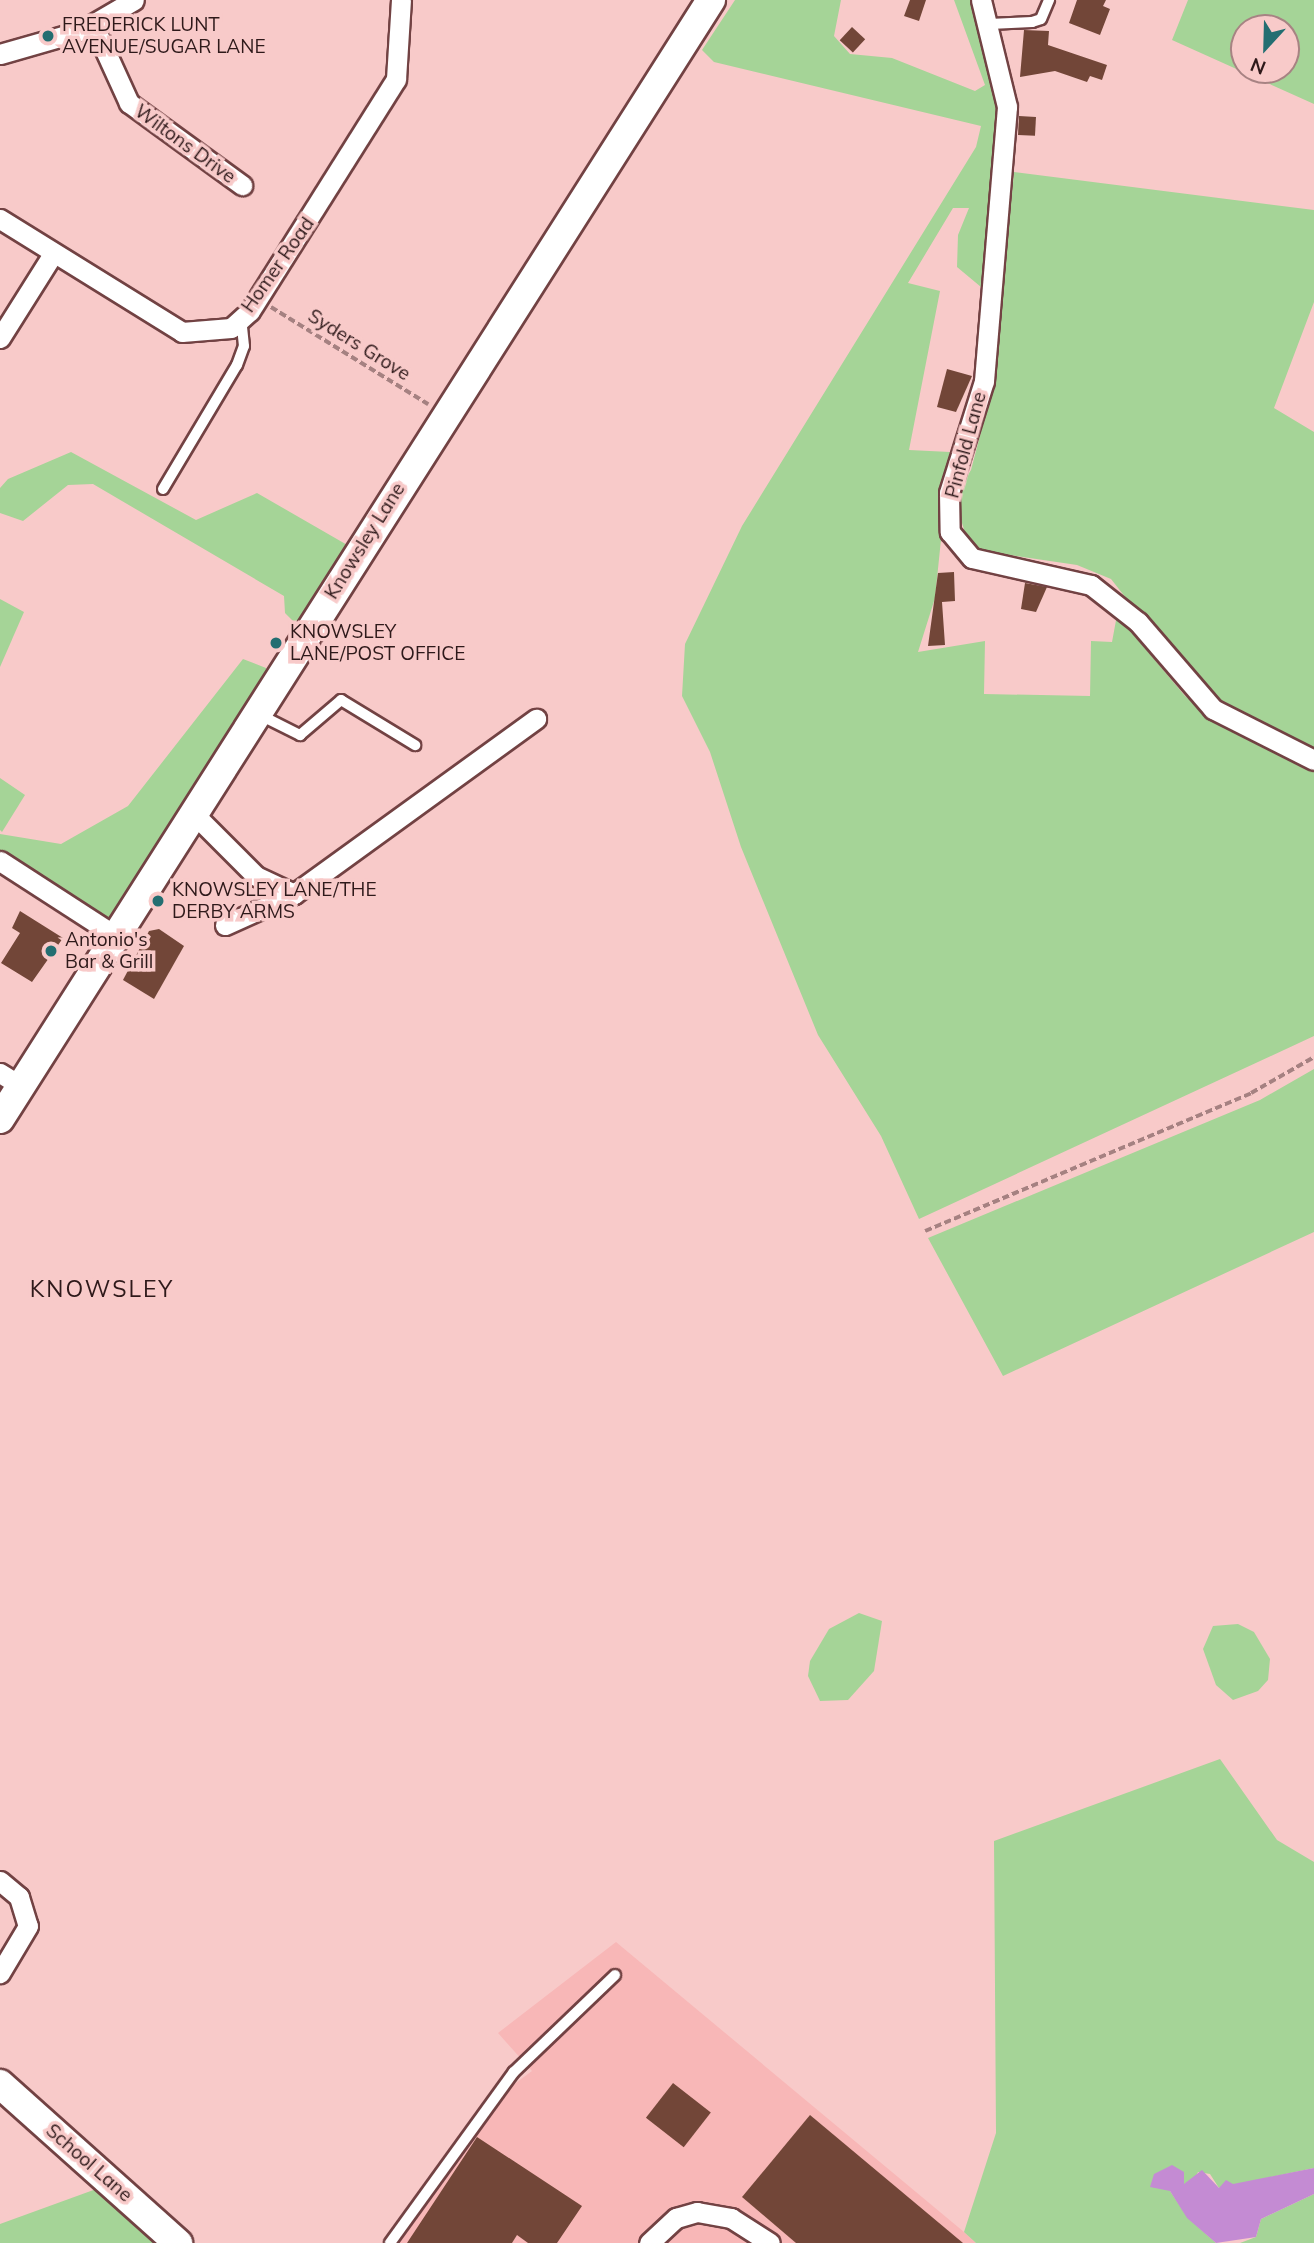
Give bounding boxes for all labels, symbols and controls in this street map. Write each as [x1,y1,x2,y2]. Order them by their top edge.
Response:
place label: FREDERICK LUNT AVENUE/SUGAR LANE [62,14,266,58]
north arrow [1230,14,1300,84]
marker: FREDERICK LUNT AVENUE/SUGAR LANE [40,28,56,44]
text: N [1247,53,1269,80]
street label: Wiltons Drive [130,100,240,188]
street label: Homer Road [237,213,319,317]
street label: Syders Grove [304,305,414,385]
street label: Pinfold Lane [941,389,991,501]
street label: Knowsley Lane [320,479,410,603]
place label: KNOWSLEY LANE/POST OFFICE [290,621,465,665]
marker: KNOWSLEY LANE/POST OFFICE [268,635,284,651]
place label: KNOWSLEY LANE/THE DERBY ARMS [172,879,377,923]
marker: KNOWSLEY LANE/THE DERBY ARMS [150,893,166,909]
place label: Antonio's Bar & Grill [65,929,153,973]
marker: Antonio's Bar & Grill [43,943,59,959]
district label: KNOWSLEY [31,1275,173,1303]
street label: School Lane [41,2119,137,2207]

